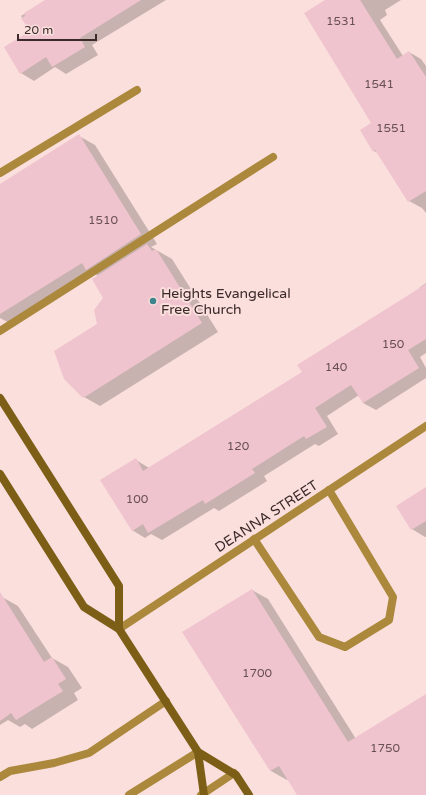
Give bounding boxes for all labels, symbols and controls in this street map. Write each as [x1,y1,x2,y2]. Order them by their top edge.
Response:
house number: 1531 [326,14,356,28]
scale bar [18,16,96,42]
text: 20 m [24,23,53,37]
house number: 1541 [364,77,394,91]
house number: 1551 [376,121,406,135]
house number: 1510 [88,213,119,227]
place label: Heights Evangelical Free Church [161,285,291,318]
marker: Heights Evangelical Free Church [148,296,158,306]
house number: 150 [382,337,405,351]
house number: 140 [325,360,348,374]
house number: 120 [227,439,250,453]
street label: DEANNA STREET [212,477,321,556]
house number: 100 [126,492,149,506]
house number: 1700 [242,666,273,680]
house number: 1750 [370,741,401,755]

